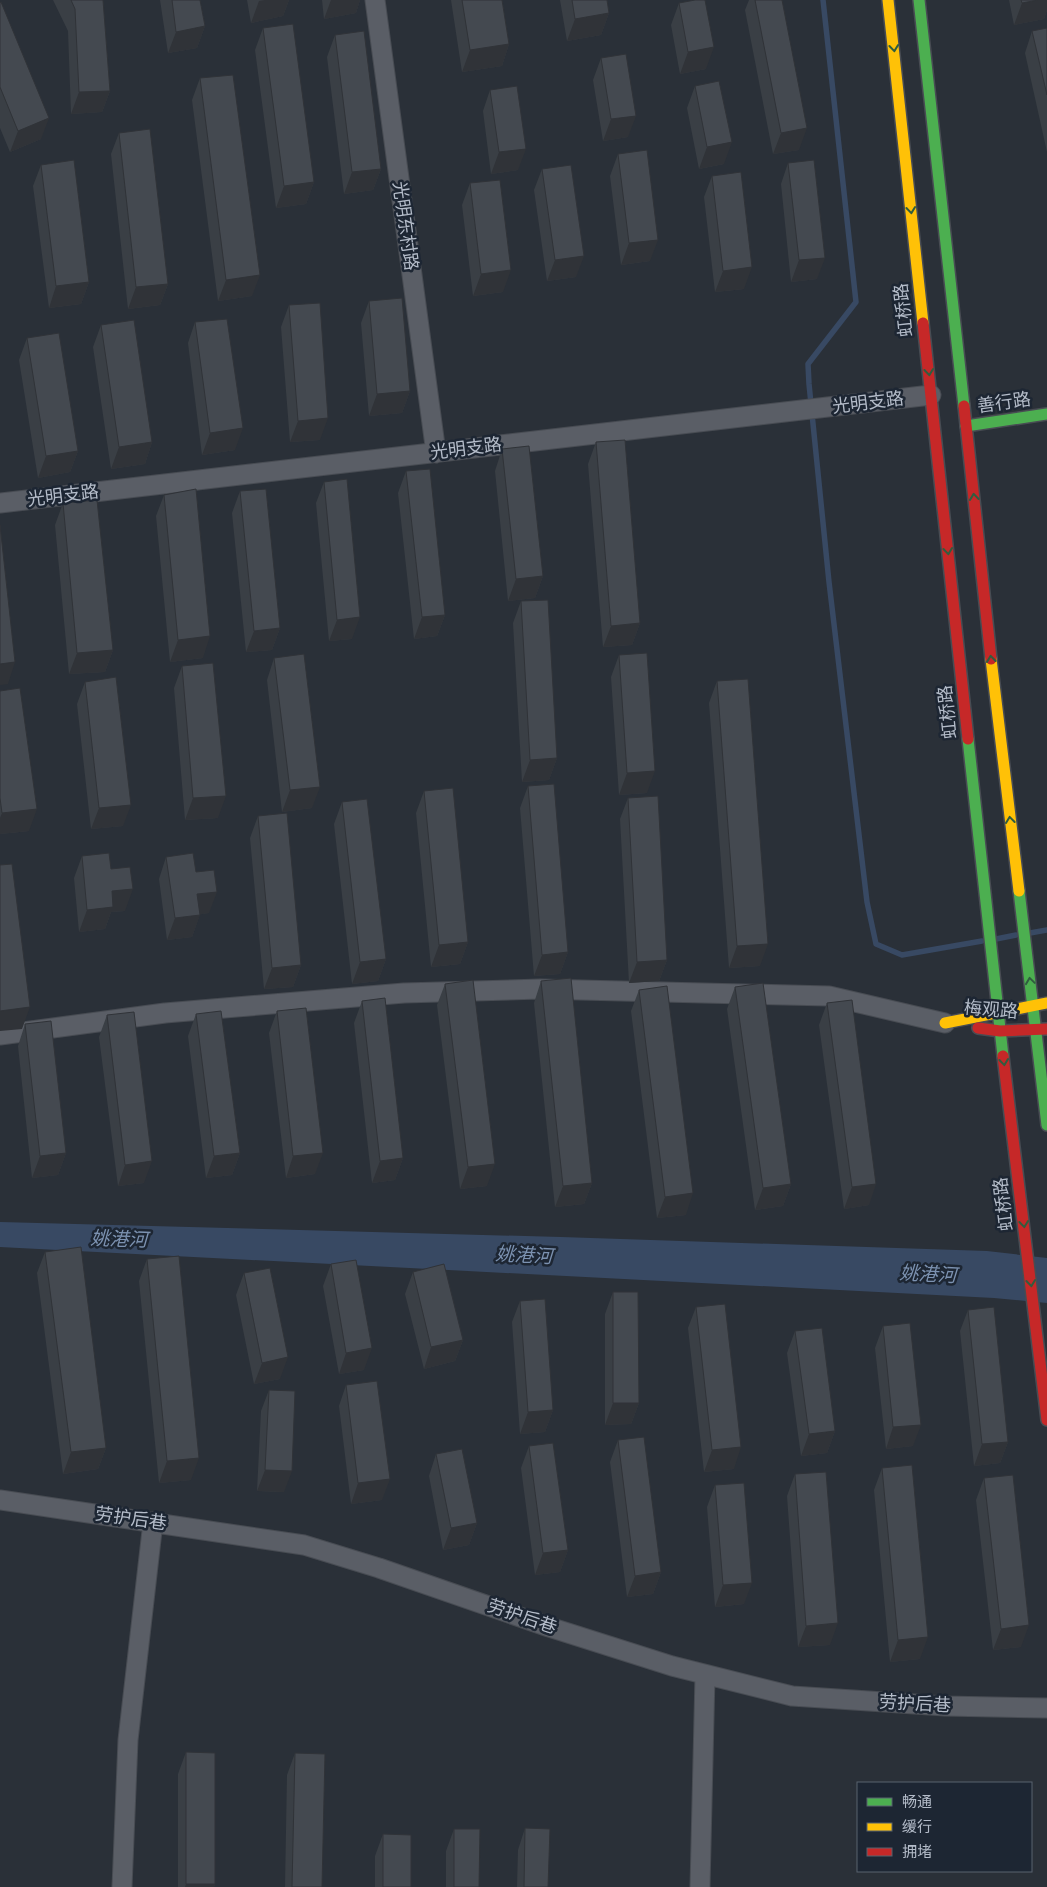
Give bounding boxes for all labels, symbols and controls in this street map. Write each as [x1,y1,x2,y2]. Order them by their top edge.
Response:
one-way arrow [888,45,899,53]
street label: 光明东村路 [388,180,422,272]
one-way arrow [905,206,916,214]
street label: 虹桥路 [891,282,917,338]
one-way arrow [923,368,934,376]
street label: 光明支路 [831,388,905,418]
street label: 善行路 [976,389,1032,417]
street label: 光明支路 [429,434,503,464]
street label: 光明支路 [26,481,100,511]
one-way arrow [969,493,980,501]
one-way arrow [942,547,953,555]
one-way arrow [986,654,997,662]
street label: 虹桥路 [935,684,961,740]
one-way arrow [1005,816,1016,824]
one-way arrow [1025,977,1035,986]
street label: 梅观路 [963,997,1019,1023]
one-way arrow [998,1059,1009,1067]
street label: 虹桥路 [990,1176,1018,1232]
one-way arrow [1018,1220,1029,1228]
water label: 姚港河 [90,1228,152,1253]
water label: 姚港河 [495,1243,557,1269]
water label: 姚港河 [899,1262,961,1288]
one-way arrow [1025,1279,1036,1287]
street label: 劳护后巷 [94,1504,168,1534]
street label: 劳护后巷 [485,1595,559,1639]
street label: 劳护后巷 [878,1692,952,1716]
legend [857,1782,1032,1872]
text: 畅通 [902,1793,932,1812]
text: 缓行 [902,1818,932,1837]
text: 拥堵 [902,1843,932,1862]

